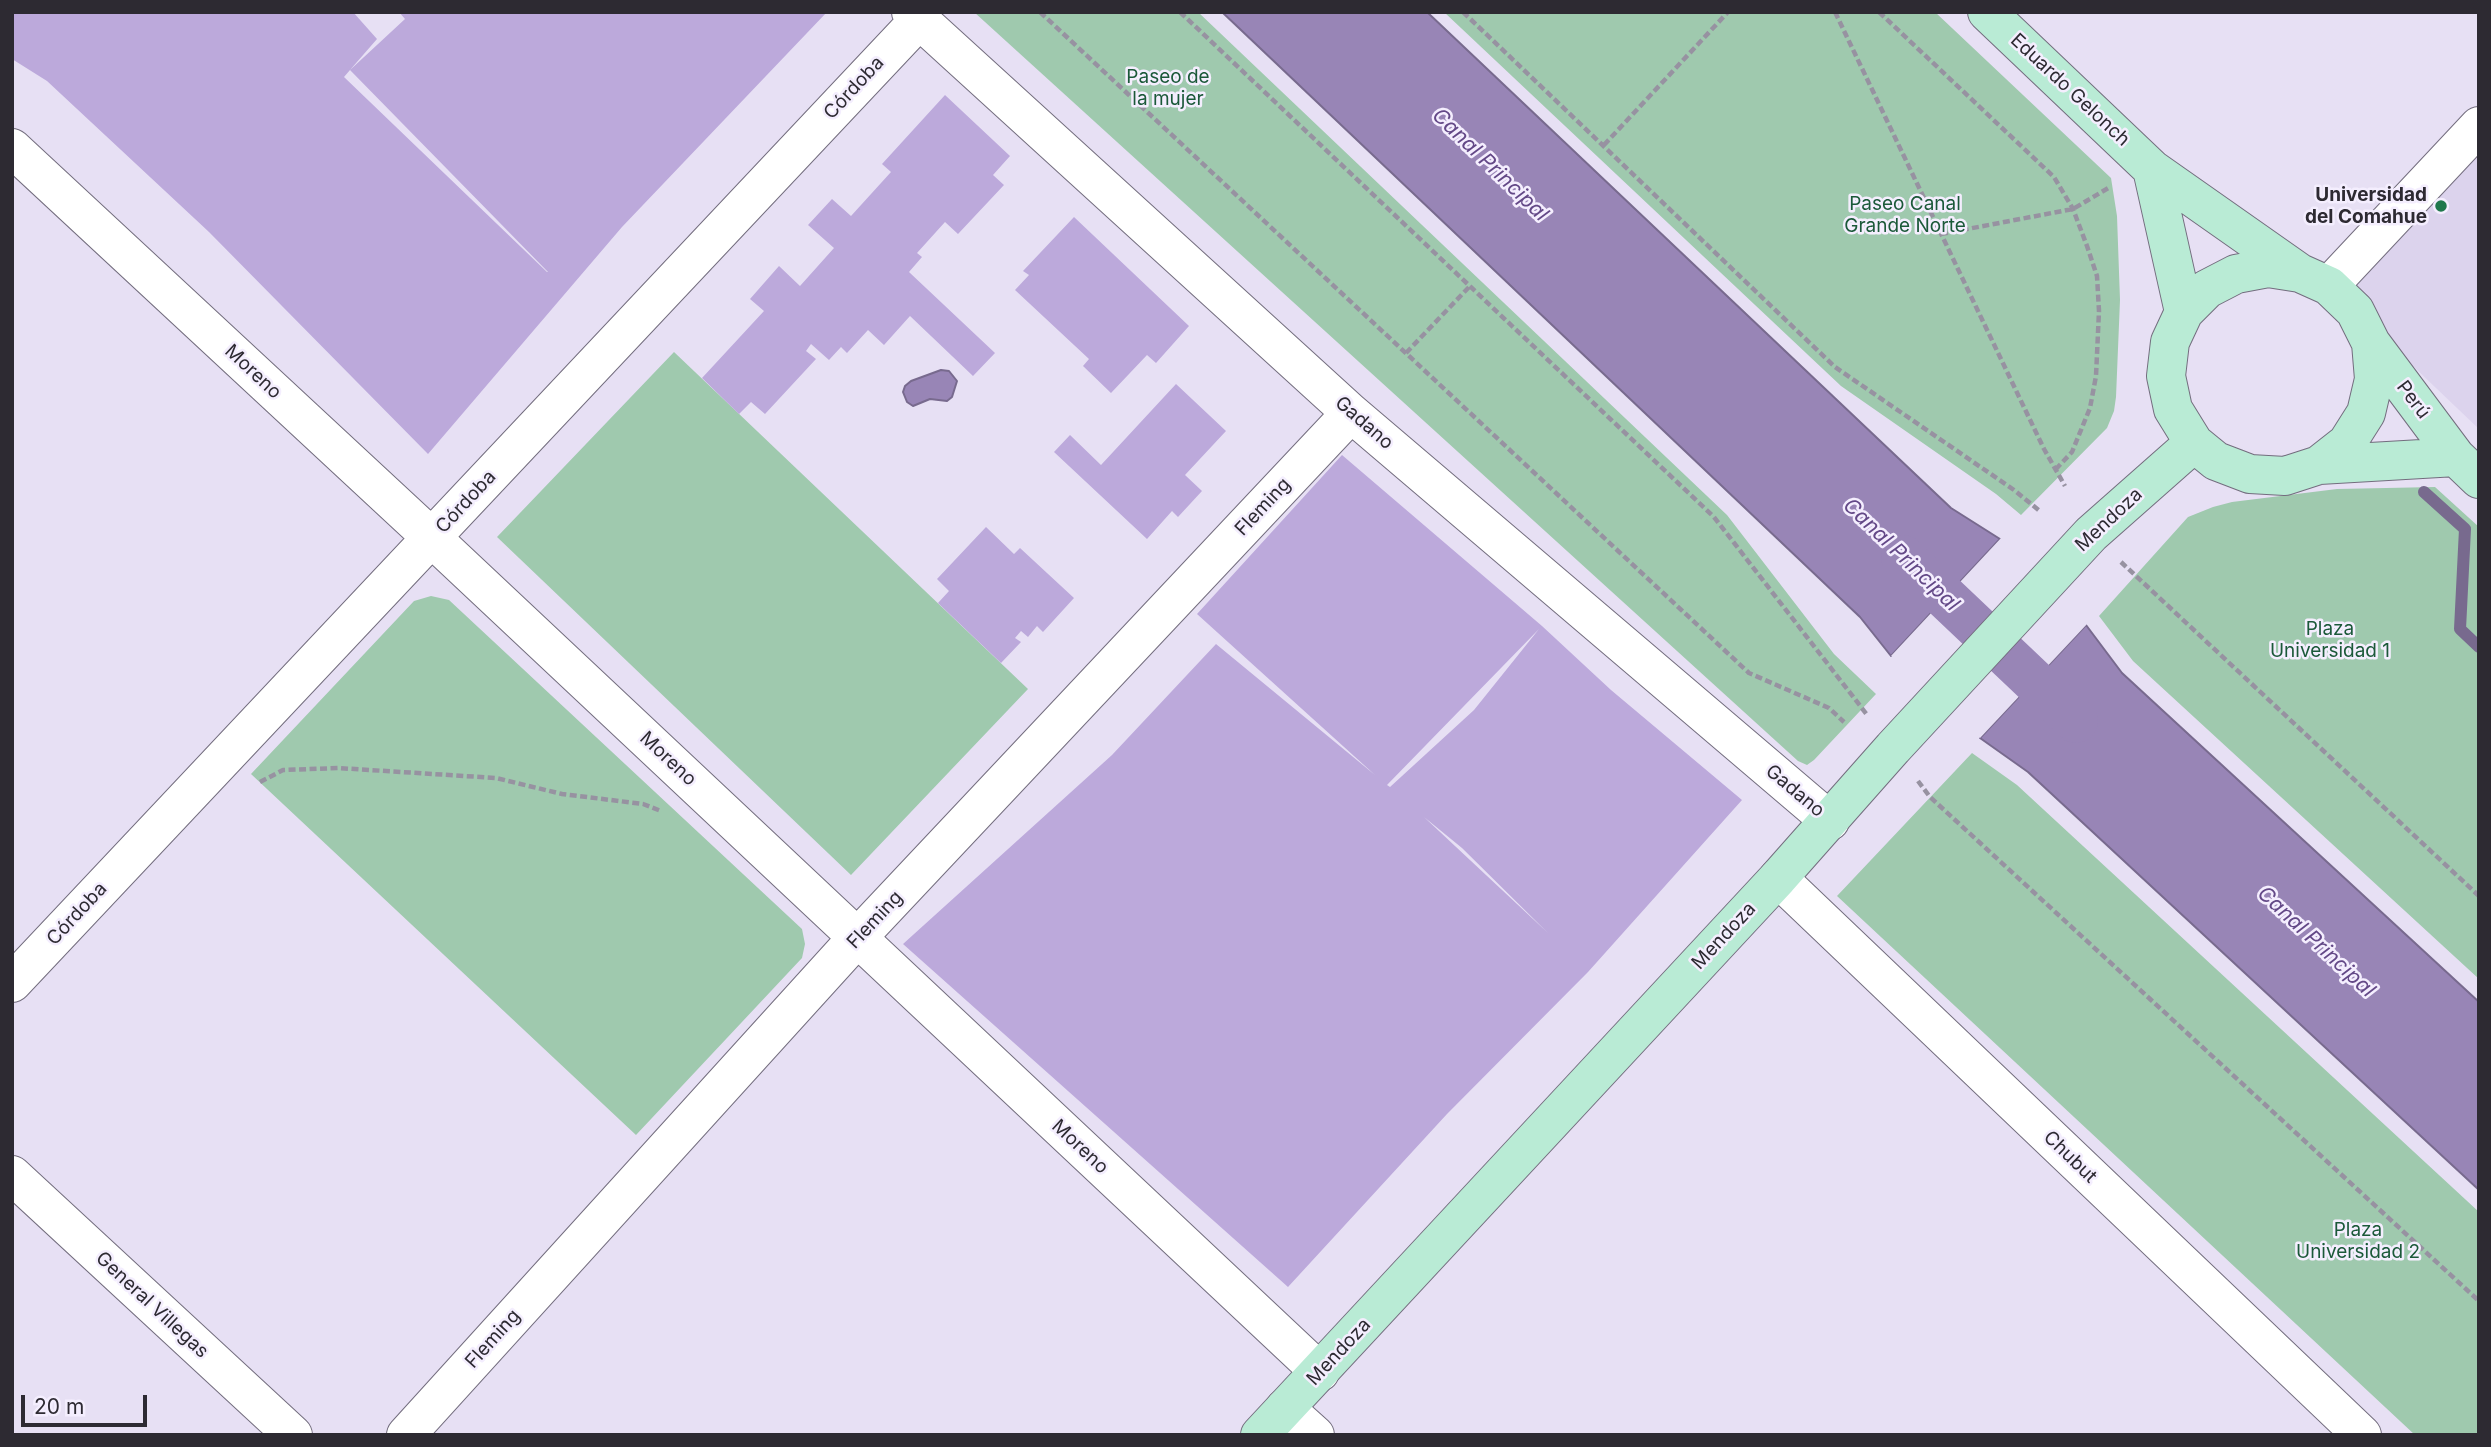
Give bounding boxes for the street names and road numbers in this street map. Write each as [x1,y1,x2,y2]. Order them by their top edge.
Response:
street label: Eduardo Gelonch [2006,29,2134,151]
street label: Córdoba [819,52,889,124]
street label: Moreno [220,340,286,404]
street label: Perú [2391,377,2435,423]
street label: Gadano [1330,392,1398,454]
street label: Córdoba [431,466,501,538]
street label: Fleming [1230,473,1296,541]
street label: Mendoza [2071,483,2147,557]
street label: Moreno [635,727,701,791]
street label: Gadano [1761,760,1829,822]
street label: Córdoba [42,878,112,950]
street label: Fleming [842,886,908,954]
street label: Mendoza [1687,898,1761,974]
street label: Moreno [1047,1115,1113,1179]
street label: Chubut [2039,1126,2101,1188]
street label: General Villegas [91,1247,213,1363]
street label: Fleming [461,1305,525,1373]
street label: Mendoza [1302,1314,1376,1390]

